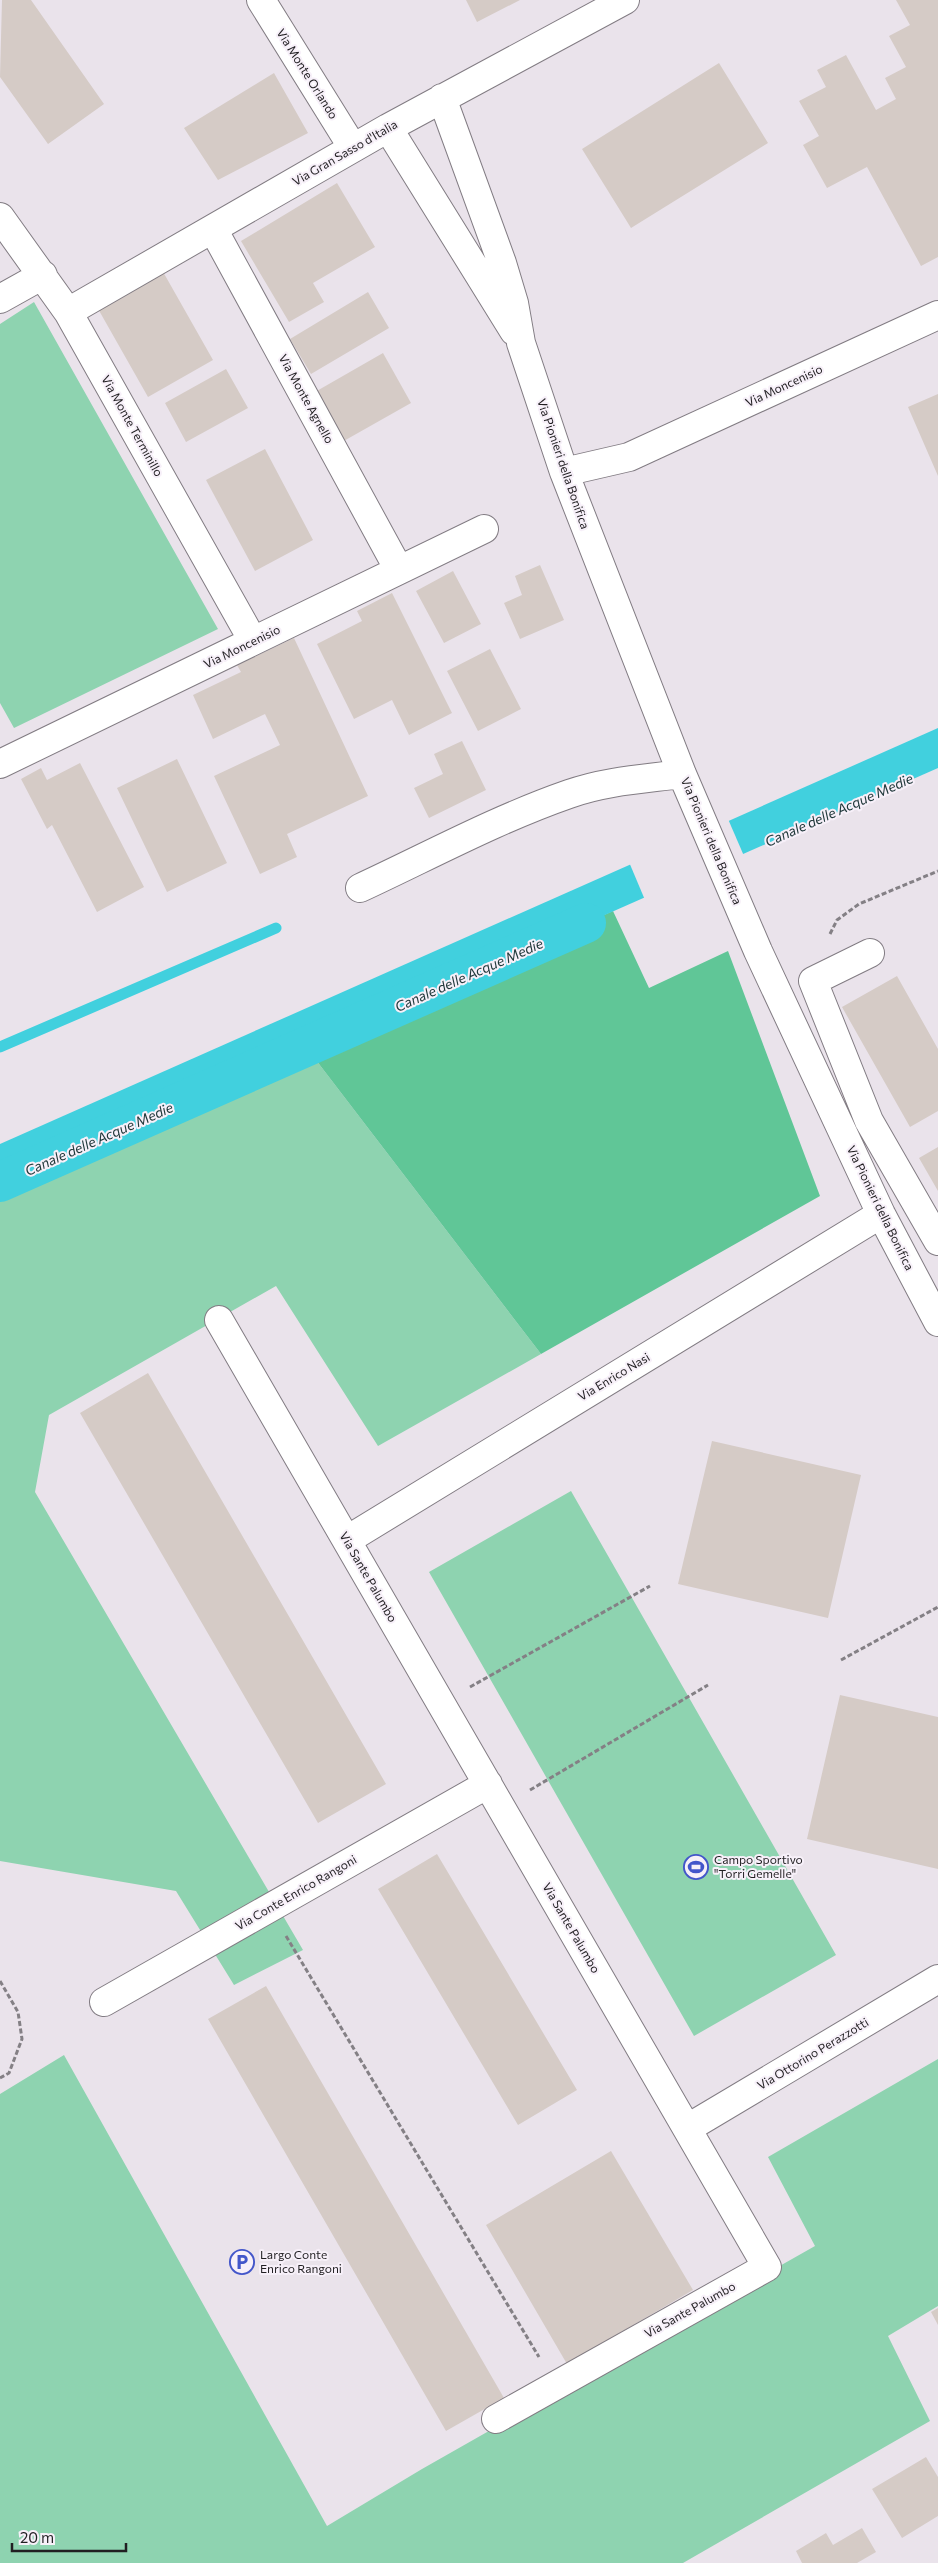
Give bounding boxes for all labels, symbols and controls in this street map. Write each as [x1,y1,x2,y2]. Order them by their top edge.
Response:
street label: Via Monte Orlando [274,26,341,121]
street label: Via Gran Sasso d'Italia [290,116,399,188]
street label: Via Monte Agnello [277,351,337,446]
street label: Via Moncenisio [743,361,824,409]
street label: Via Monte Terminillo [99,372,167,479]
street label: Via Pionieri della Bonifica [535,397,593,531]
street label: Via Moncenisio [201,622,282,671]
water label: Canale delle Acque Medie [762,769,916,850]
street label: Via Pionieri della Bonifica [679,775,745,906]
water label: Canale delle Acque Medie [392,934,546,1015]
water label: Canale delle Acque Medie [22,1098,176,1179]
street label: Via Pionieri della Bonifica [845,1143,917,1272]
street label: Via Enrico Nasi [575,1349,652,1403]
street label: Via Sante Palumbo [337,1529,400,1624]
street label: Via Conte Enrico Rangoni [232,1852,359,1933]
place label: Campo Sportivo "Torri Gemelle" [714,1852,803,1880]
sports icon: Campo Sportivo "Torri Gemelle" [683,1854,709,1880]
street label: Via Sante Palumbo [540,1880,603,1975]
street label: Via Ottorino Perazzotti [754,2014,871,2092]
place label: Largo Conte Enrico Rangoni [260,2247,342,2275]
parking icon: Largo Conte Enrico Rangoni [229,2249,255,2275]
street label: Via Sante Palumbo [642,2278,737,2340]
scale bar [12,2520,126,2552]
text: 20 m [20,2528,54,2546]

